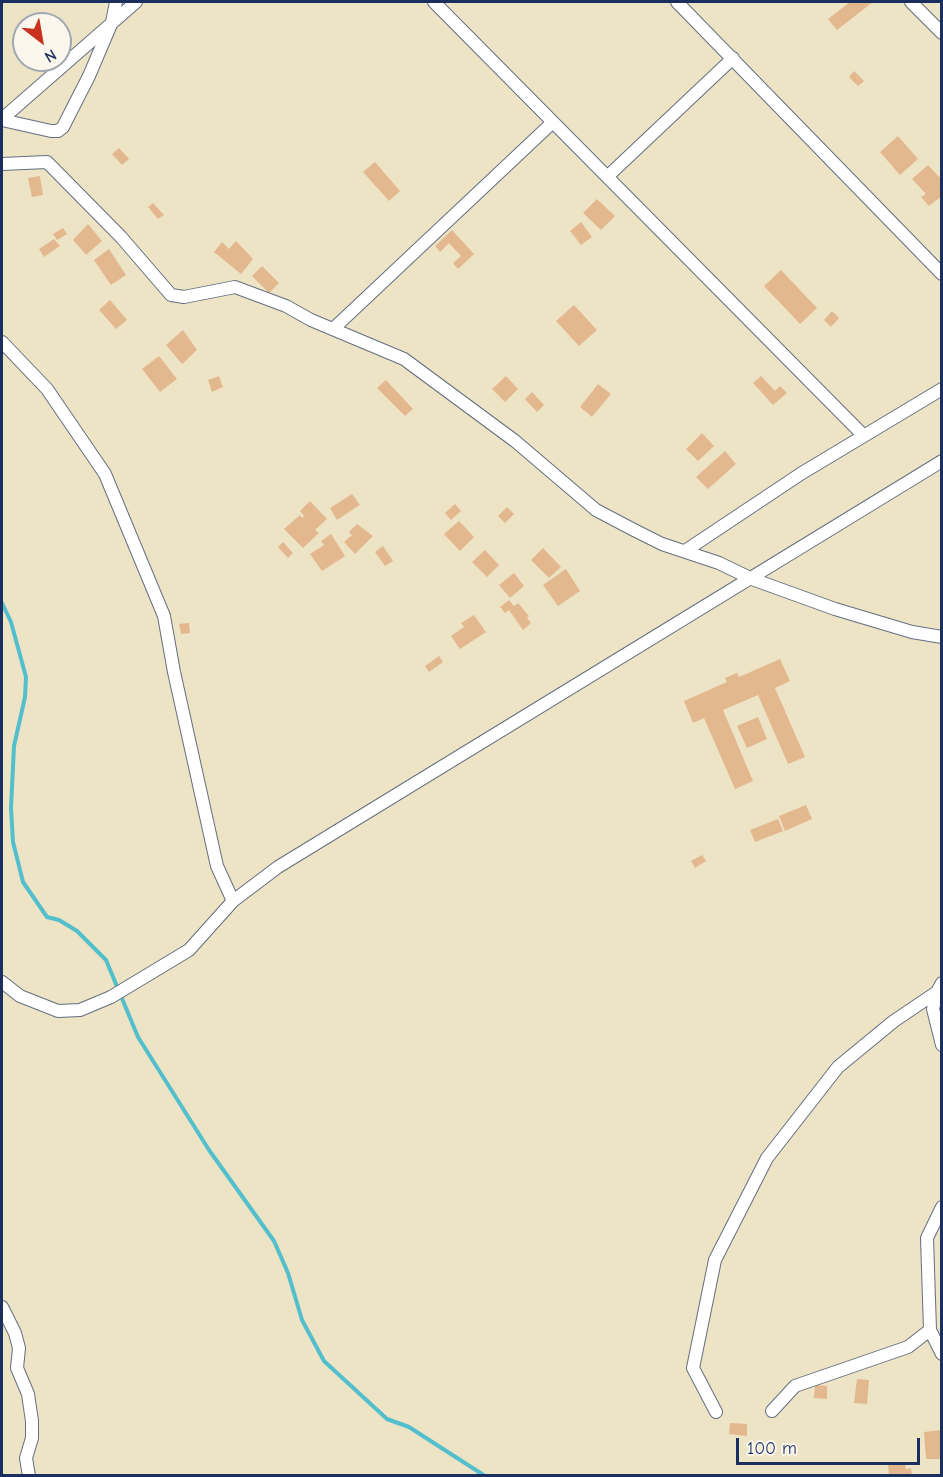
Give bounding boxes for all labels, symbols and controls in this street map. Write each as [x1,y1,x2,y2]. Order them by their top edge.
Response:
north arrow [12,12,72,72]
text: N [41,45,59,66]
scale bar [739,1426,924,1464]
text: 100 m [747,1438,797,1459]

